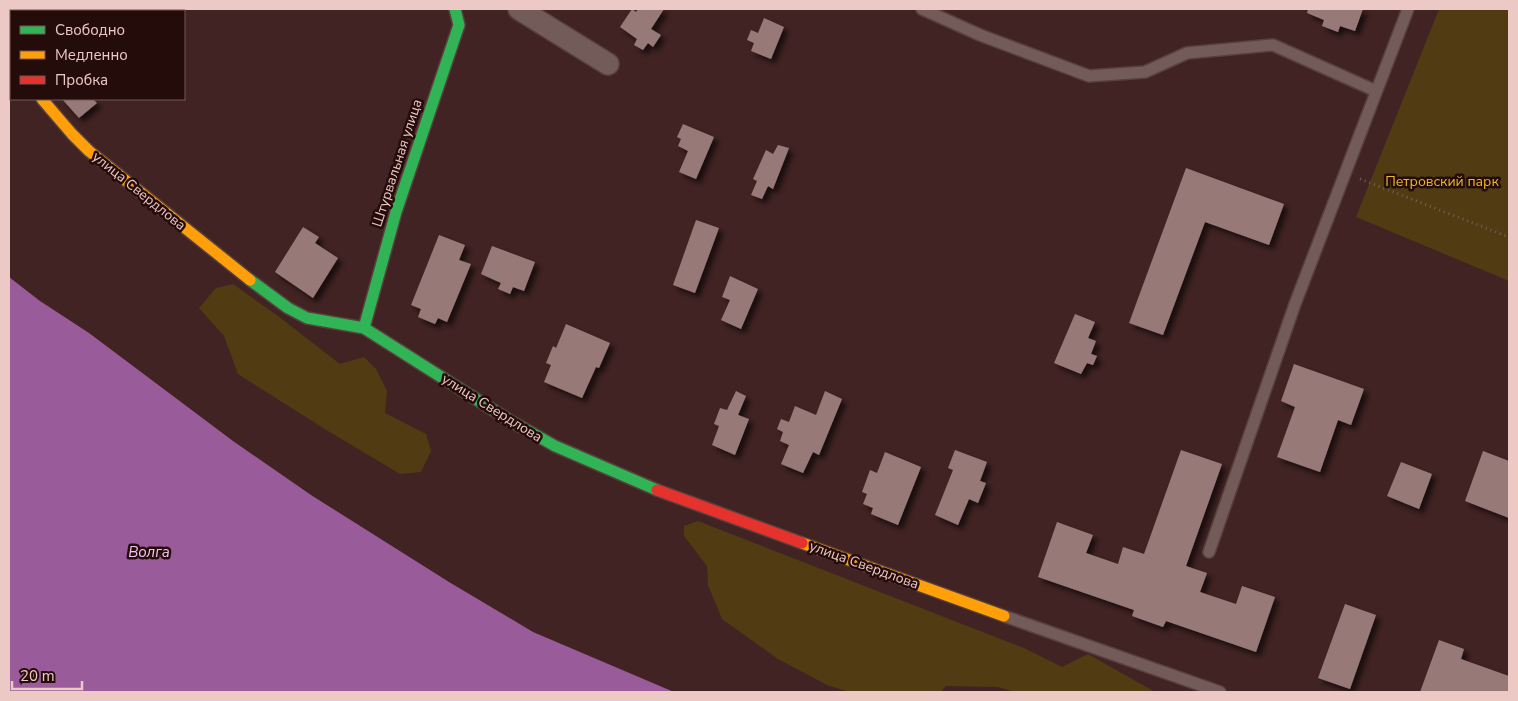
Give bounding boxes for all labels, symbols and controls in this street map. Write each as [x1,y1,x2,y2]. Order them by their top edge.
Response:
legend [10,10,185,100]
text: Свободно [55,20,125,40]
text: Медленно [55,45,128,65]
text: Пробка [55,70,108,90]
street label: Штурвальная улица [367,97,427,229]
street label: улица Свердлова [88,147,190,235]
park label: Петровский парк [1385,172,1499,191]
street label: улица Свердлова [438,369,546,447]
street label: улица Свердлова [807,536,921,594]
water label: Волга [128,542,170,562]
scale bar [12,658,82,690]
text: 20 m [20,666,55,686]

